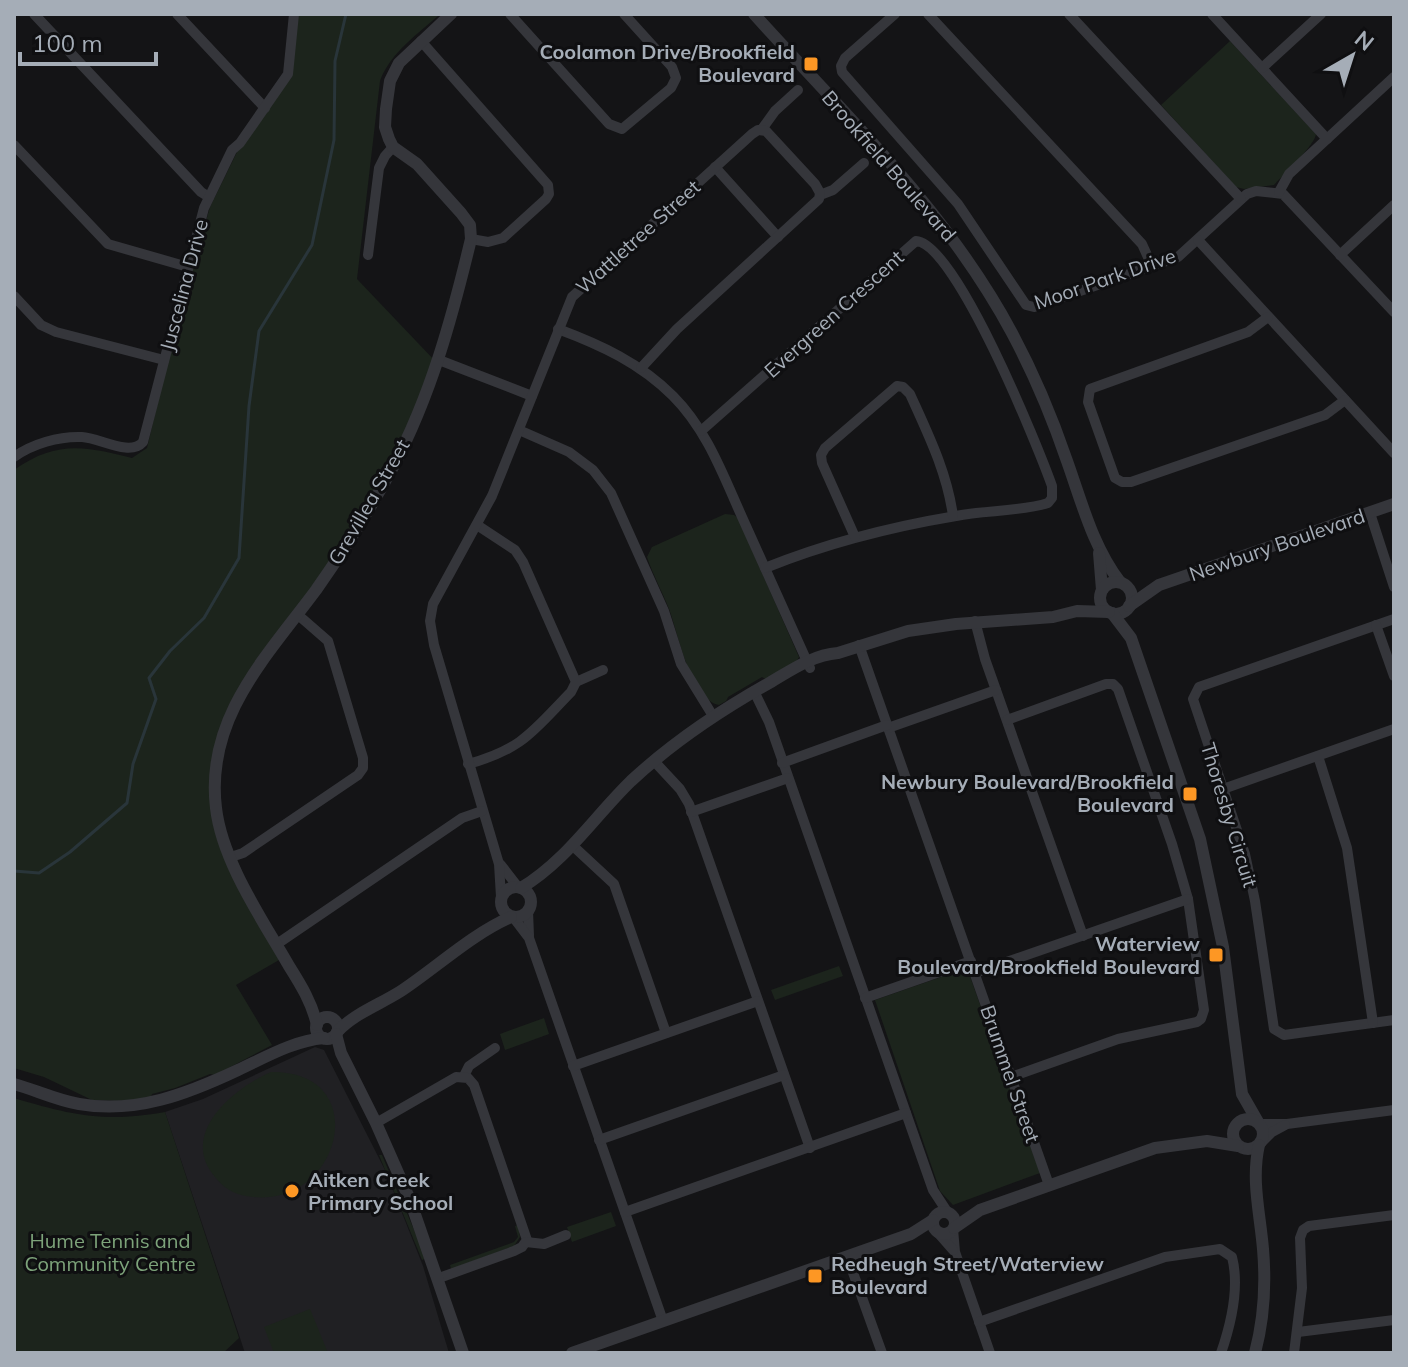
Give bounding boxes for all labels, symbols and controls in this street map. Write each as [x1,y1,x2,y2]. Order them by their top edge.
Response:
scale bar [20,16,156,66]
north arrow [1312,16,1392,96]
text: N [1349,24,1380,57]
text: 100 m [32,28,103,58]
place label: Coolamon Drive/Brookfield Boulevard [540,39,795,87]
marker: Coolamon Drive/Brookfield Boulevard [802,55,820,73]
street label: Brookfield Boulevard [817,85,962,246]
street label: Wattletree Street [570,174,705,299]
street label: Juscelina Drive [154,216,213,354]
street label: Moor Park Drive [1031,243,1179,314]
street label: Evergreen Crescent [759,244,908,383]
street label: Grevillea Street [323,435,415,569]
street label: Newbury Boulevard [1186,503,1368,586]
street label: Thoresby Circuit [1196,740,1263,890]
place label: Newbury Boulevard/Brookfield Boulevard [881,769,1174,817]
marker: Newbury Boulevard/Brookfield Boulevard [1181,785,1199,803]
place label: Waterview Boulevard/Brookfield Boulevard [897,931,1200,979]
marker: Waterview Boulevard/Brookfield Boulevard [1207,946,1225,964]
street label: Brummel Street [975,1002,1046,1146]
place label: Aitken Creek Primary School [308,1167,453,1215]
marker: Aitken Creek Primary School [283,1182,301,1200]
park label: Hume Tennis and Community Centre [24,1228,196,1276]
place label: Redheugh Street/Waterview Boulevard [831,1251,1104,1299]
marker: Redheugh Street/Waterview Boulevard [806,1267,824,1285]

